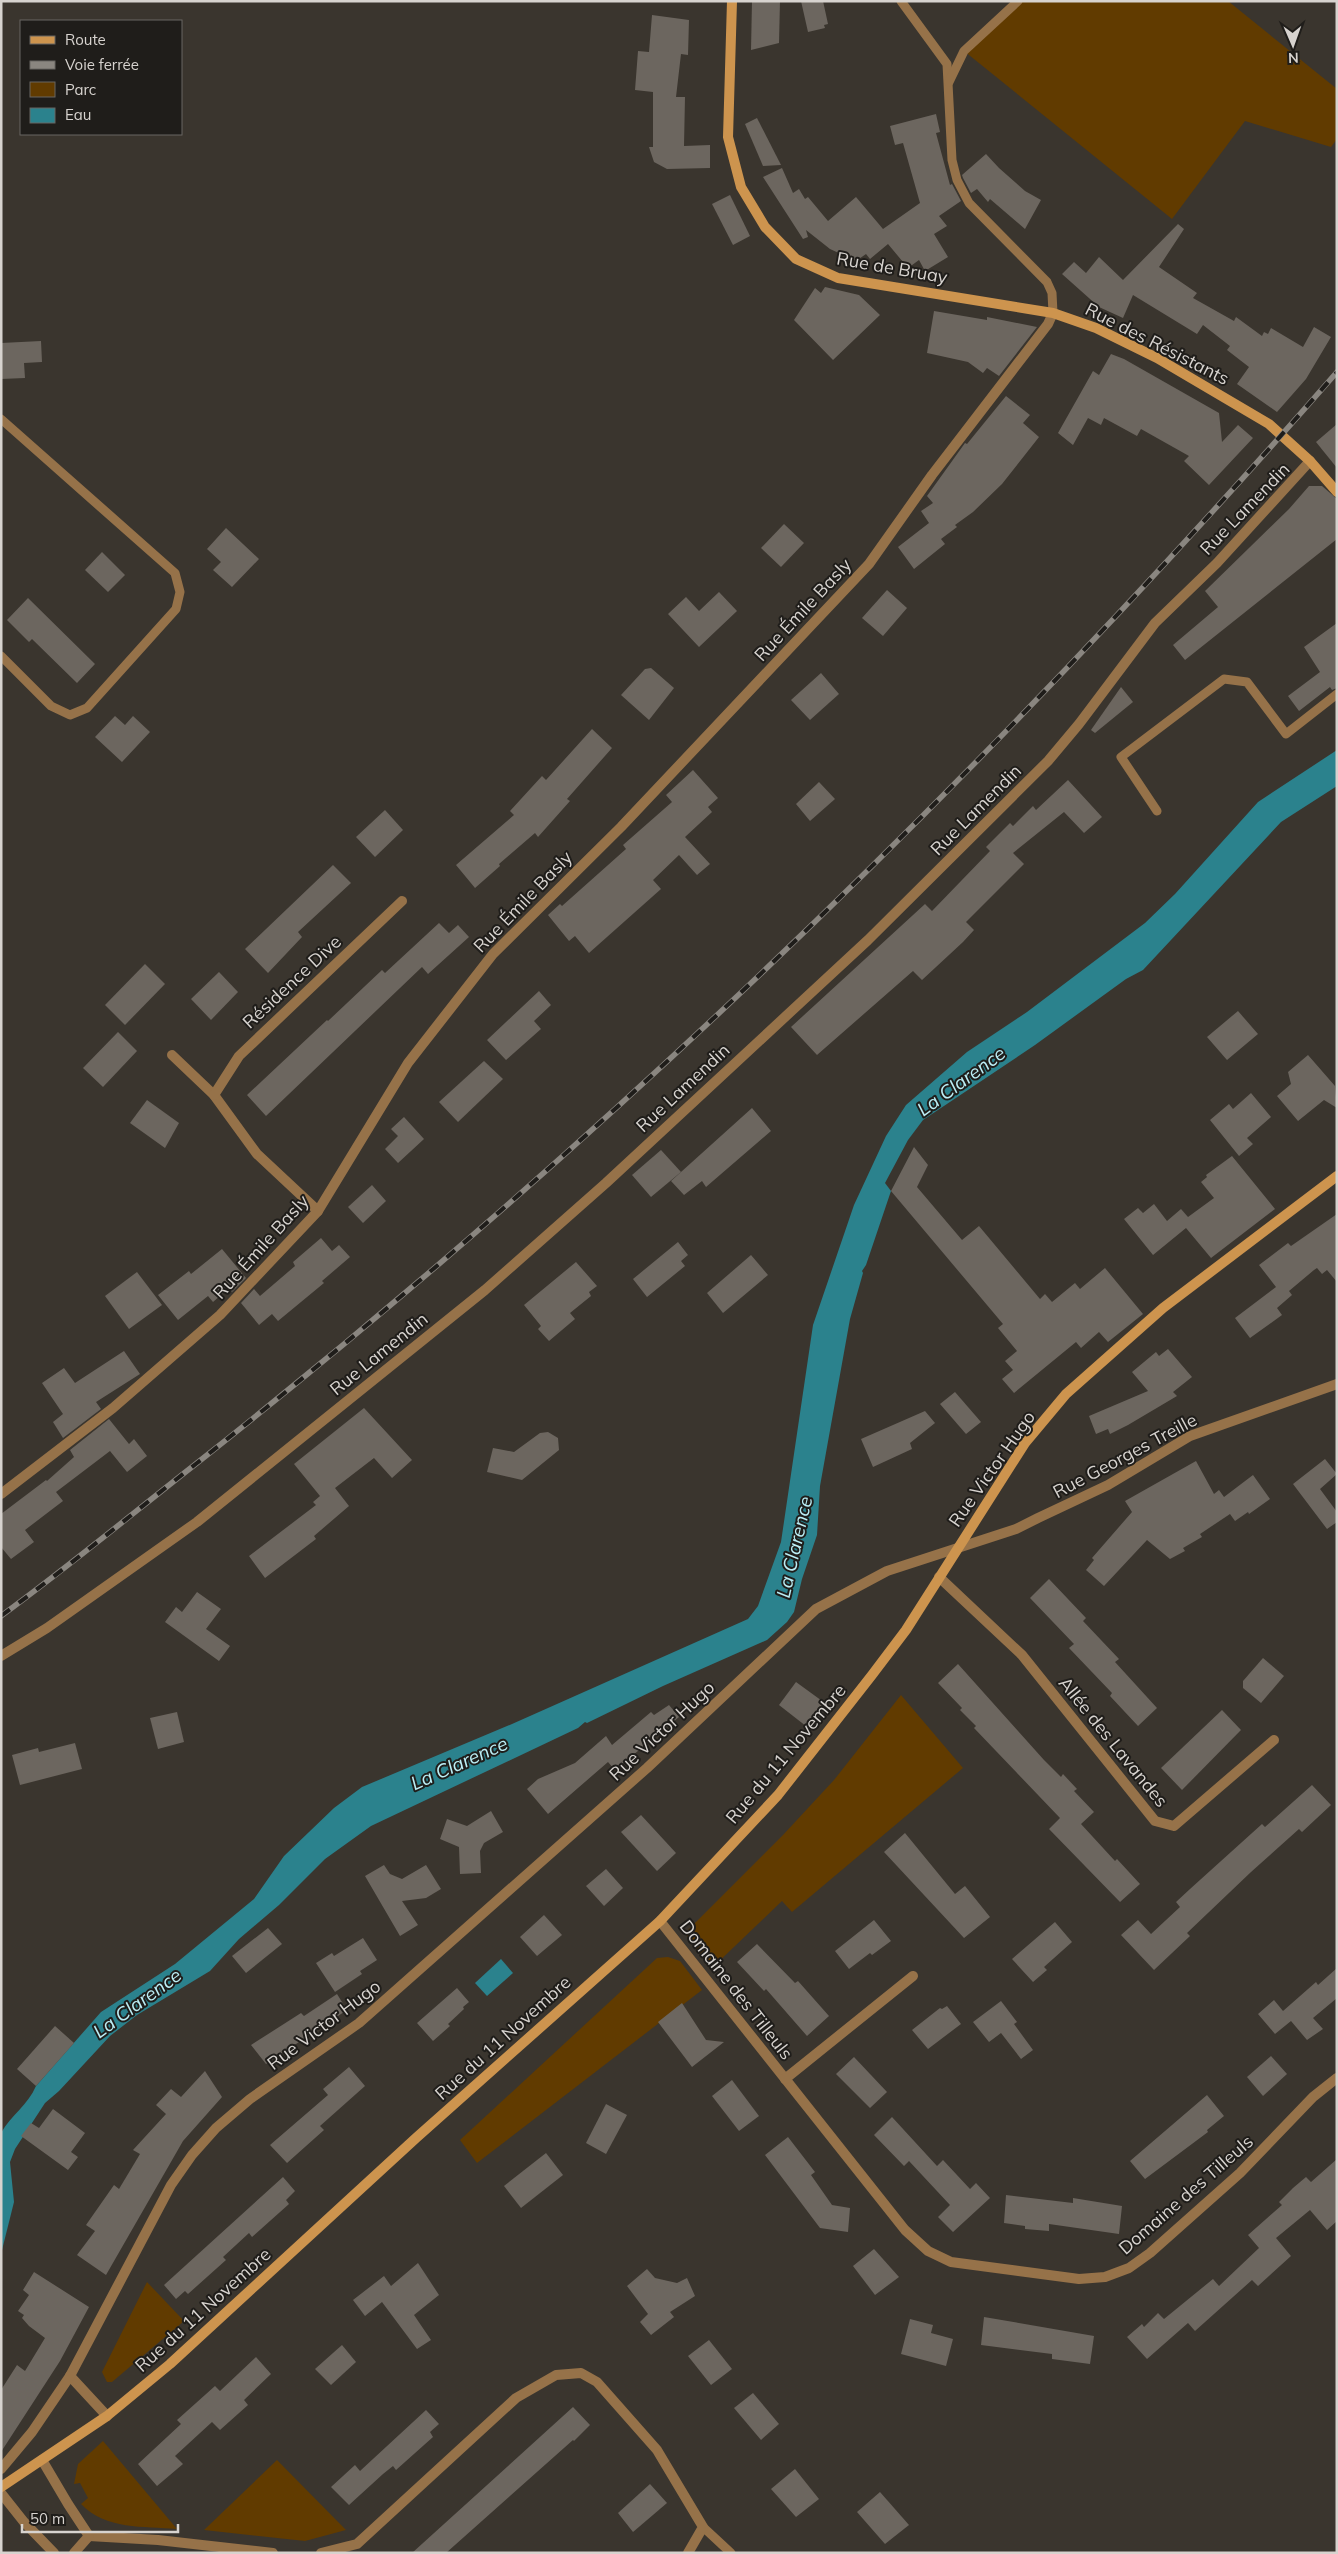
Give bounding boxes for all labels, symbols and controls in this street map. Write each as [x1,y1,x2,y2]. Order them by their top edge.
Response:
legend [20,20,182,135]
north arrow [1268,20,1318,70]
text: Route [65,30,106,49]
text: N [1288,49,1299,67]
text: Voie ferrée [65,55,139,74]
text: Parc [65,80,96,99]
text: Eau [65,105,91,124]
street label: Rue de Bruay [835,246,950,289]
street label: Rue des Résistants [1081,297,1233,390]
street label: Rue Lamendin [1195,458,1294,560]
street label: Rue Émile Basly [749,553,857,666]
street label: Rue Lamendin [925,759,1026,860]
street label: Rue Émile Basly [468,846,577,957]
street label: Résidence Dive [238,930,346,1033]
street label: Rue Lamendin [631,1038,734,1137]
water label: La Clarence [912,1041,1010,1121]
street label: Rue Émile Basly [208,1189,314,1304]
street label: Rue Lamendin [325,1307,432,1400]
street label: Rue Victor Hugo [943,1406,1040,1531]
street label: Rue Georges Treille [1049,1408,1201,1503]
water label: La Clarence [771,1494,817,1600]
street label: Allée des Lavandes [1054,1672,1173,1812]
street label: Rue Victor Hugo [604,1676,719,1785]
street label: Rue du 11 Novembre [721,1679,851,1828]
water label: La Clarence [407,1731,511,1795]
street label: Domaine des Tilleuls [675,1915,798,2064]
water label: La Clarence [88,1963,186,2043]
street label: Rue du 11 Novembre [430,1970,575,2105]
street label: Rue Victor Hugo [262,1974,385,2075]
street label: Domaine des Tilleuls [1114,2130,1258,2259]
street label: Rue du 11 Novembre [130,2242,275,2377]
scale bar [22,2502,179,2534]
text: 50 m [30,2509,65,2528]

